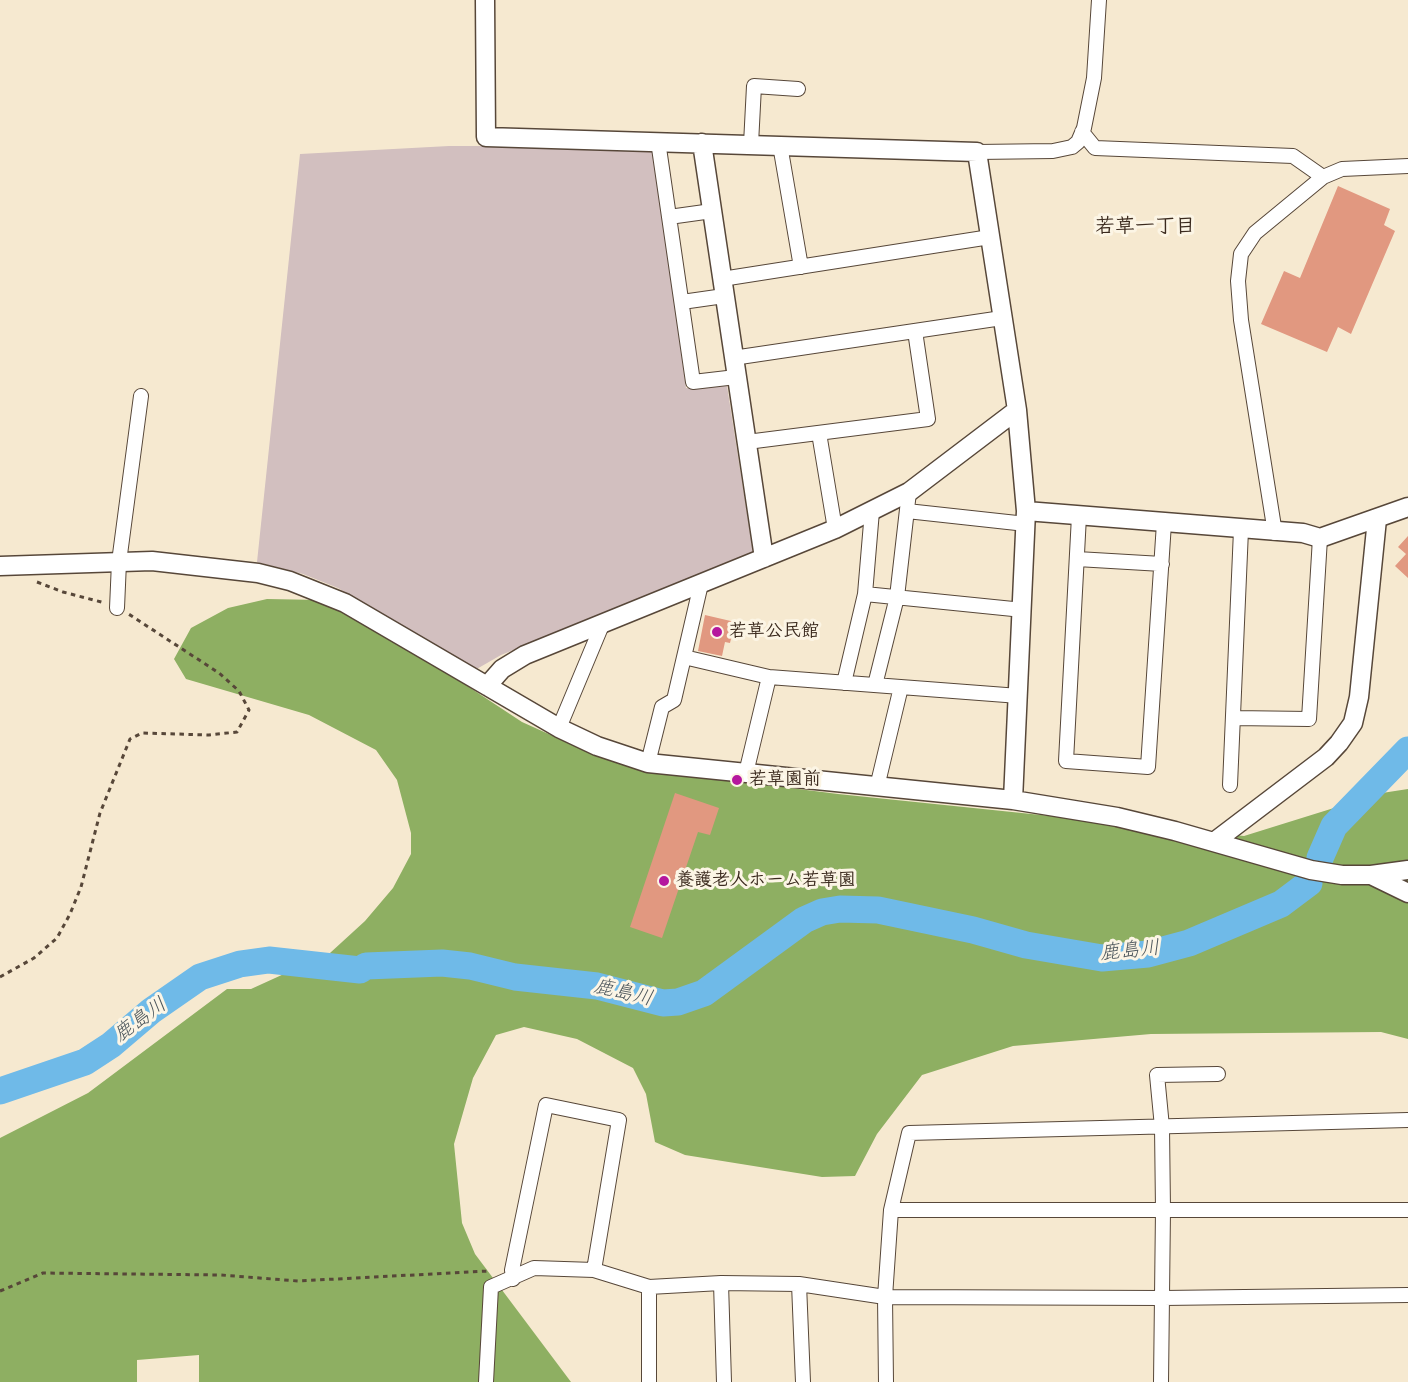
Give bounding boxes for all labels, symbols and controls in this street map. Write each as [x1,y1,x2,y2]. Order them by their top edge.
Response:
district label: 若草一丁目 [1095,216,1195,240]
place label: 若草公民館 [729,621,819,643]
marker: 若草公民館 [710,625,724,639]
place label: 若草園前 [749,769,821,791]
marker: 若草園前 [730,773,744,787]
place label: 養護老人ホーム若草園 [676,870,856,892]
marker: 養護老人ホーム若草園 [657,874,671,888]
water label: 鹿島川 [1099,937,1161,967]
water label: 鹿島川 [591,976,655,1012]
water label: 鹿島川 [110,994,172,1048]

